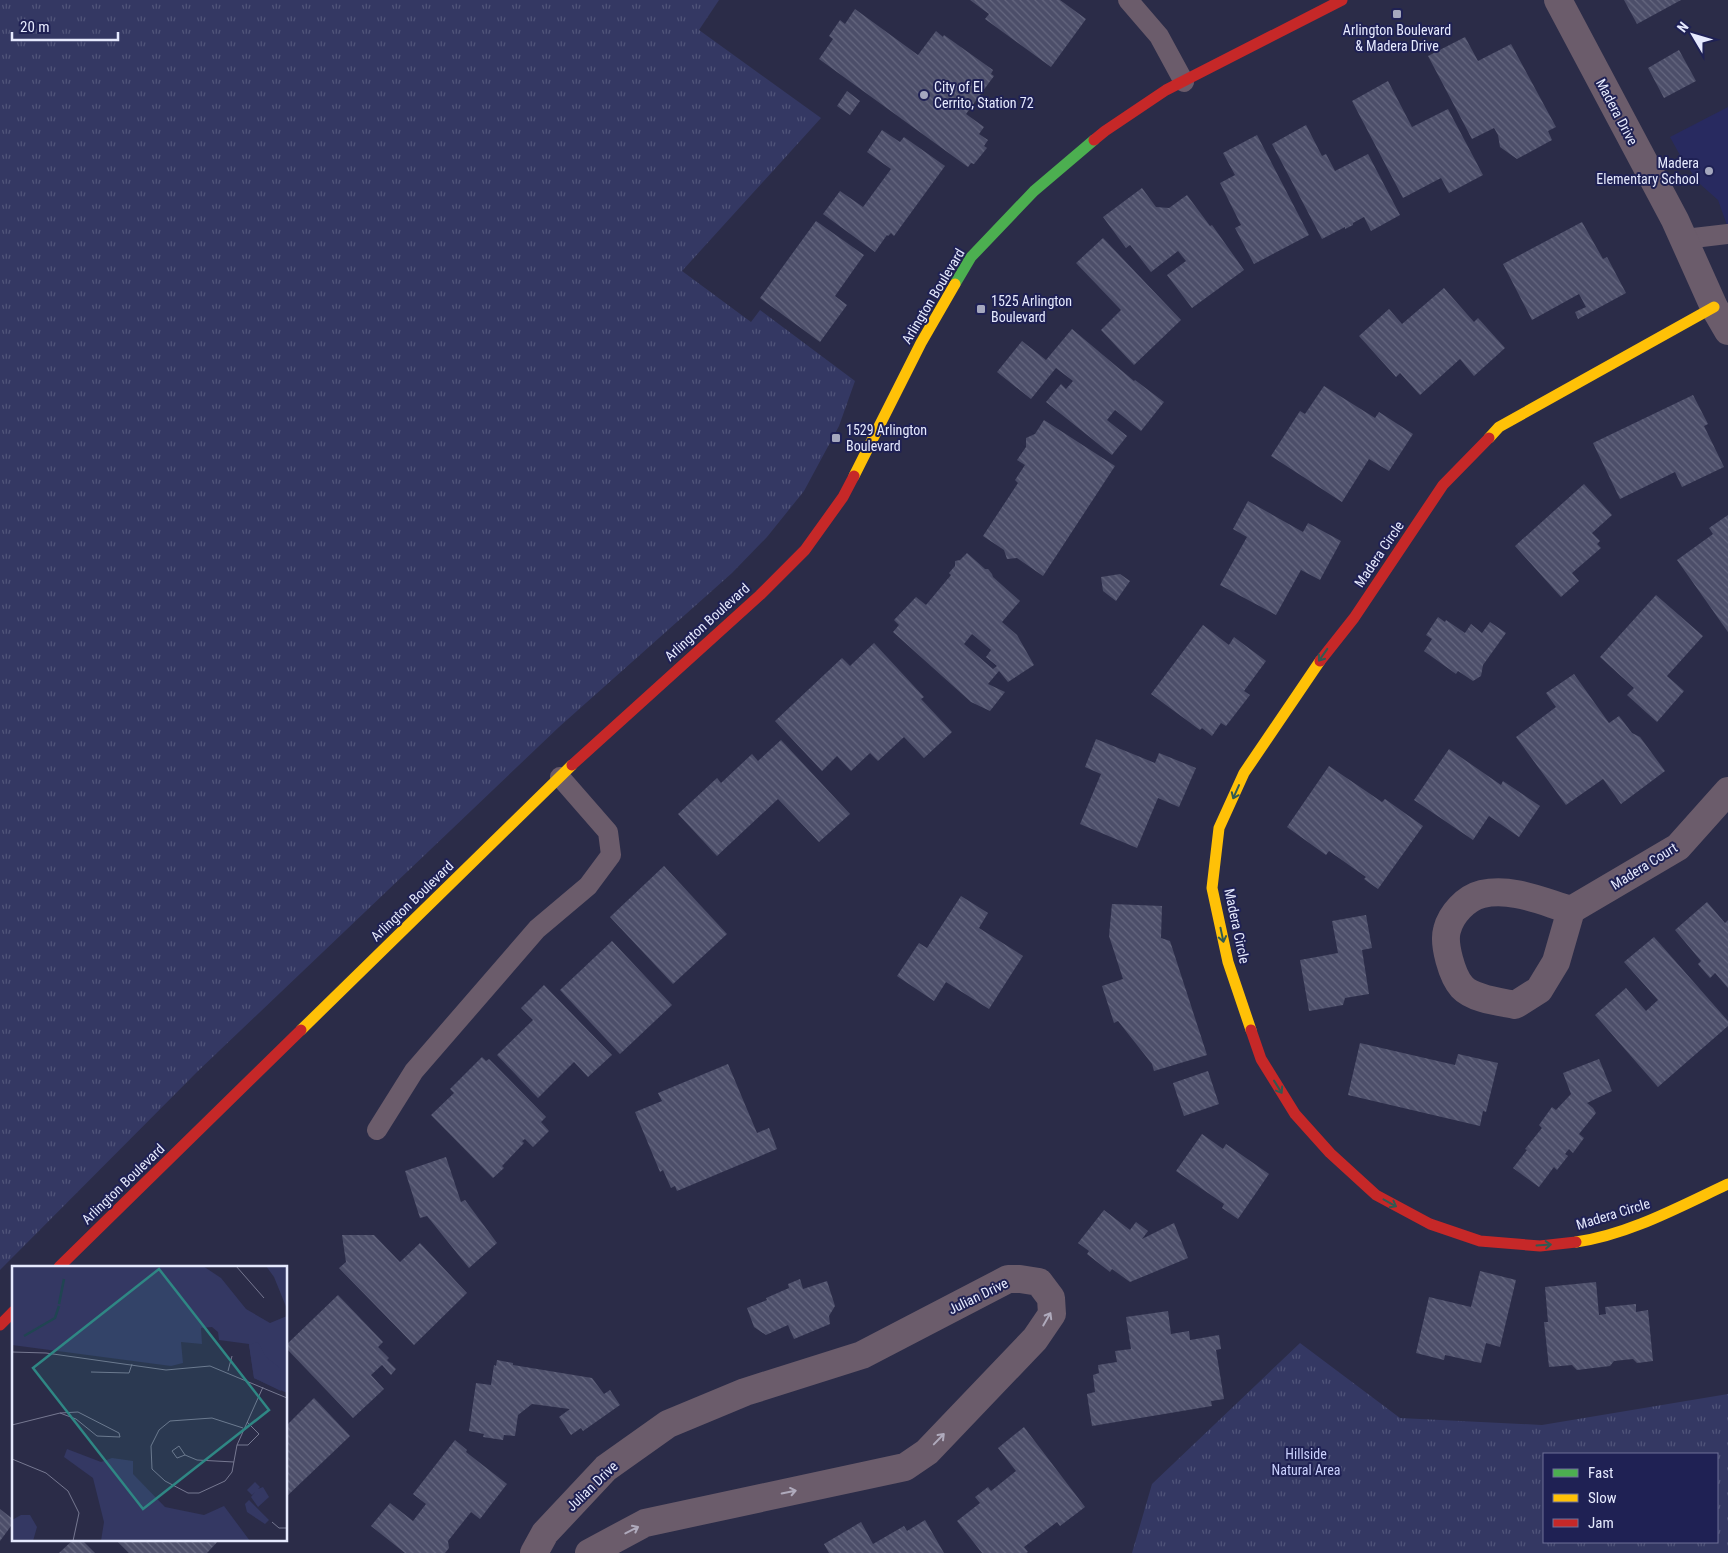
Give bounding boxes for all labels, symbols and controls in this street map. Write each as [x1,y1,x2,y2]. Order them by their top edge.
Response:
marker: Arlington Boulevard & Madera Drive [1391,8,1403,20]
scale bar [12,10,119,42]
north arrow [1668,10,1718,60]
text: 20 m [20,18,50,36]
text: N [1674,19,1692,35]
place label: Arlington Boulevard & Madera Drive [1343,22,1451,54]
street label: Madera Drive [1593,76,1641,148]
place label: City of El Cerrito, Station 72 [934,79,1034,111]
marker: City of El Cerrito, Station 72 [918,89,930,101]
place label: Madera Elementary School [1596,155,1699,187]
marker: Madera Elementary School [1703,165,1715,177]
street label: Arlington Boulevard [898,245,968,347]
place label: 1525 Arlington Boulevard [991,293,1072,325]
marker: 1525 Arlington Boulevard [975,303,987,315]
place label: 1529 Arlington Boulevard [846,422,927,454]
marker: 1529 Arlington Boulevard [830,432,842,444]
street label: Madera Circle [1351,518,1407,590]
street label: Arlington Boulevard [661,580,753,664]
one-way arrow [1318,648,1328,662]
one-way arrow [1230,784,1240,799]
street label: Madera Court [1608,839,1680,893]
street label: Arlington Boulevard [367,858,457,944]
street label: Madera Circle [1221,887,1253,965]
one-way arrow [1218,927,1228,943]
one-way arrow [1273,1080,1283,1094]
street label: Arlington Boulevard [78,1141,168,1227]
street label: Madera Circle [1574,1195,1652,1233]
one-way arrow [1382,1198,1397,1208]
one-way arrow [1536,1240,1552,1249]
inset map [12,1266,288,1540]
street label: Julian Drive [945,1274,1011,1317]
one-way arrow [1043,1313,1053,1327]
one-way arrow [933,1433,945,1445]
park label: Hillside Natural Area [1272,1446,1340,1478]
legend [1543,1453,1718,1543]
street label: Julian Drive [563,1458,621,1514]
text: Fast [1588,1464,1613,1482]
one-way arrow [781,1486,797,1496]
text: Slow [1588,1489,1617,1507]
text: Jam [1588,1514,1614,1532]
one-way arrow [624,1525,639,1535]

